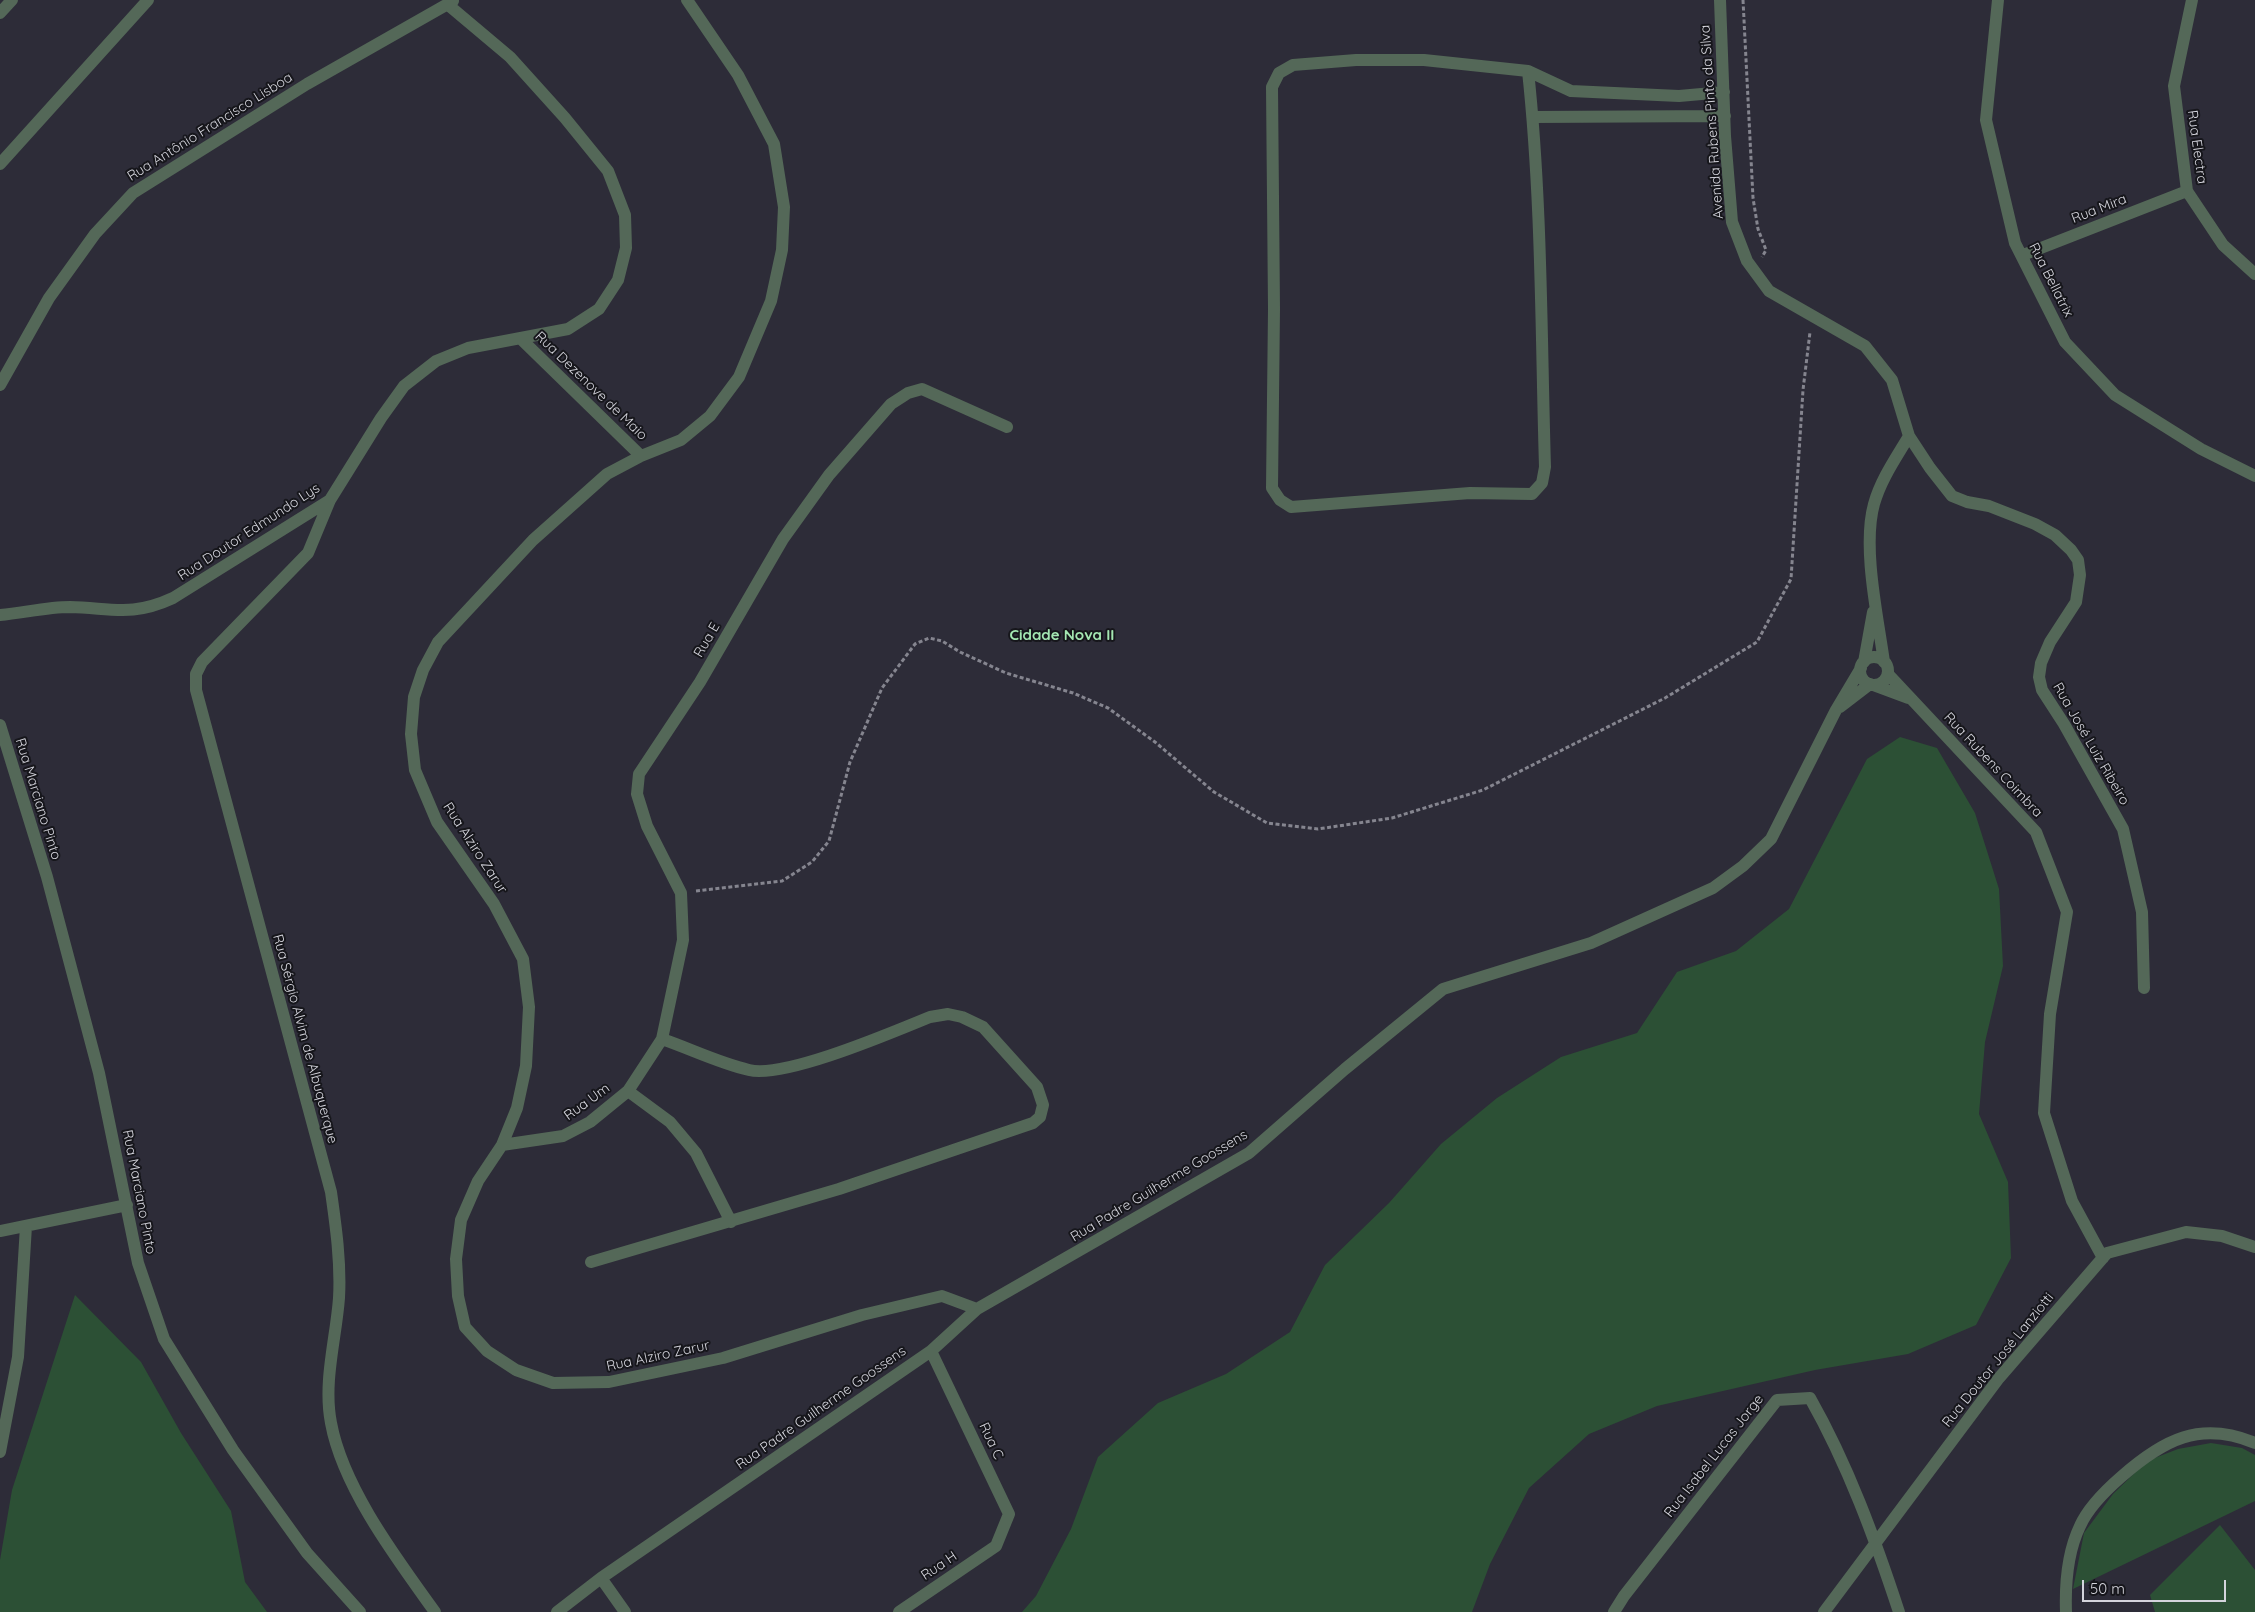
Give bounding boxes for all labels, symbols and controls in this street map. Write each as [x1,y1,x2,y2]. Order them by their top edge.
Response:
street label: Avenida Rubens Pinto da Silva [1697,24,1727,220]
street label: Rua Antônio Francisco Lisboa [124,69,296,185]
street label: Rua Electra [2184,109,2210,185]
street label: Rua Mira [2069,191,2129,227]
street label: Rua Bellatrix [2025,240,2077,320]
street label: Rua Dezenove de Maio [531,328,651,444]
street label: Rua Doutor Edmundo Lys [175,480,323,584]
street label: Rua E [690,620,724,660]
district label: Cidade Nova II [1010,626,1114,644]
street label: Rua José Luiz Ribeiro [2049,680,2133,808]
street label: Rua Rubens Coimbra [1940,709,2046,821]
street label: Rua Marciano Pinto [12,736,64,862]
street label: Rua Alziro Zarur [439,799,511,897]
street label: Rua Sérgio Alvim de Albuquerque [269,932,341,1146]
street label: Rua Um [561,1080,613,1124]
street label: Rua Padre Guilherme Goossens [1067,1126,1251,1246]
street label: Rua Marciano Pinto [119,1128,159,1256]
street label: Rua Doutor José Lanziotti [1939,1289,2057,1431]
street label: Rua Alziro Zarur [605,1337,711,1375]
street label: Rua Padre Guilherme Goossens [733,1343,909,1473]
street label: Rua Isabel Lucas Jorge [1661,1391,1767,1521]
street label: Rua C [975,1420,1007,1462]
street label: Rua H [918,1548,960,1584]
scale bar [2085,1570,2229,1602]
text: 50 m [2090,1579,2125,1598]

